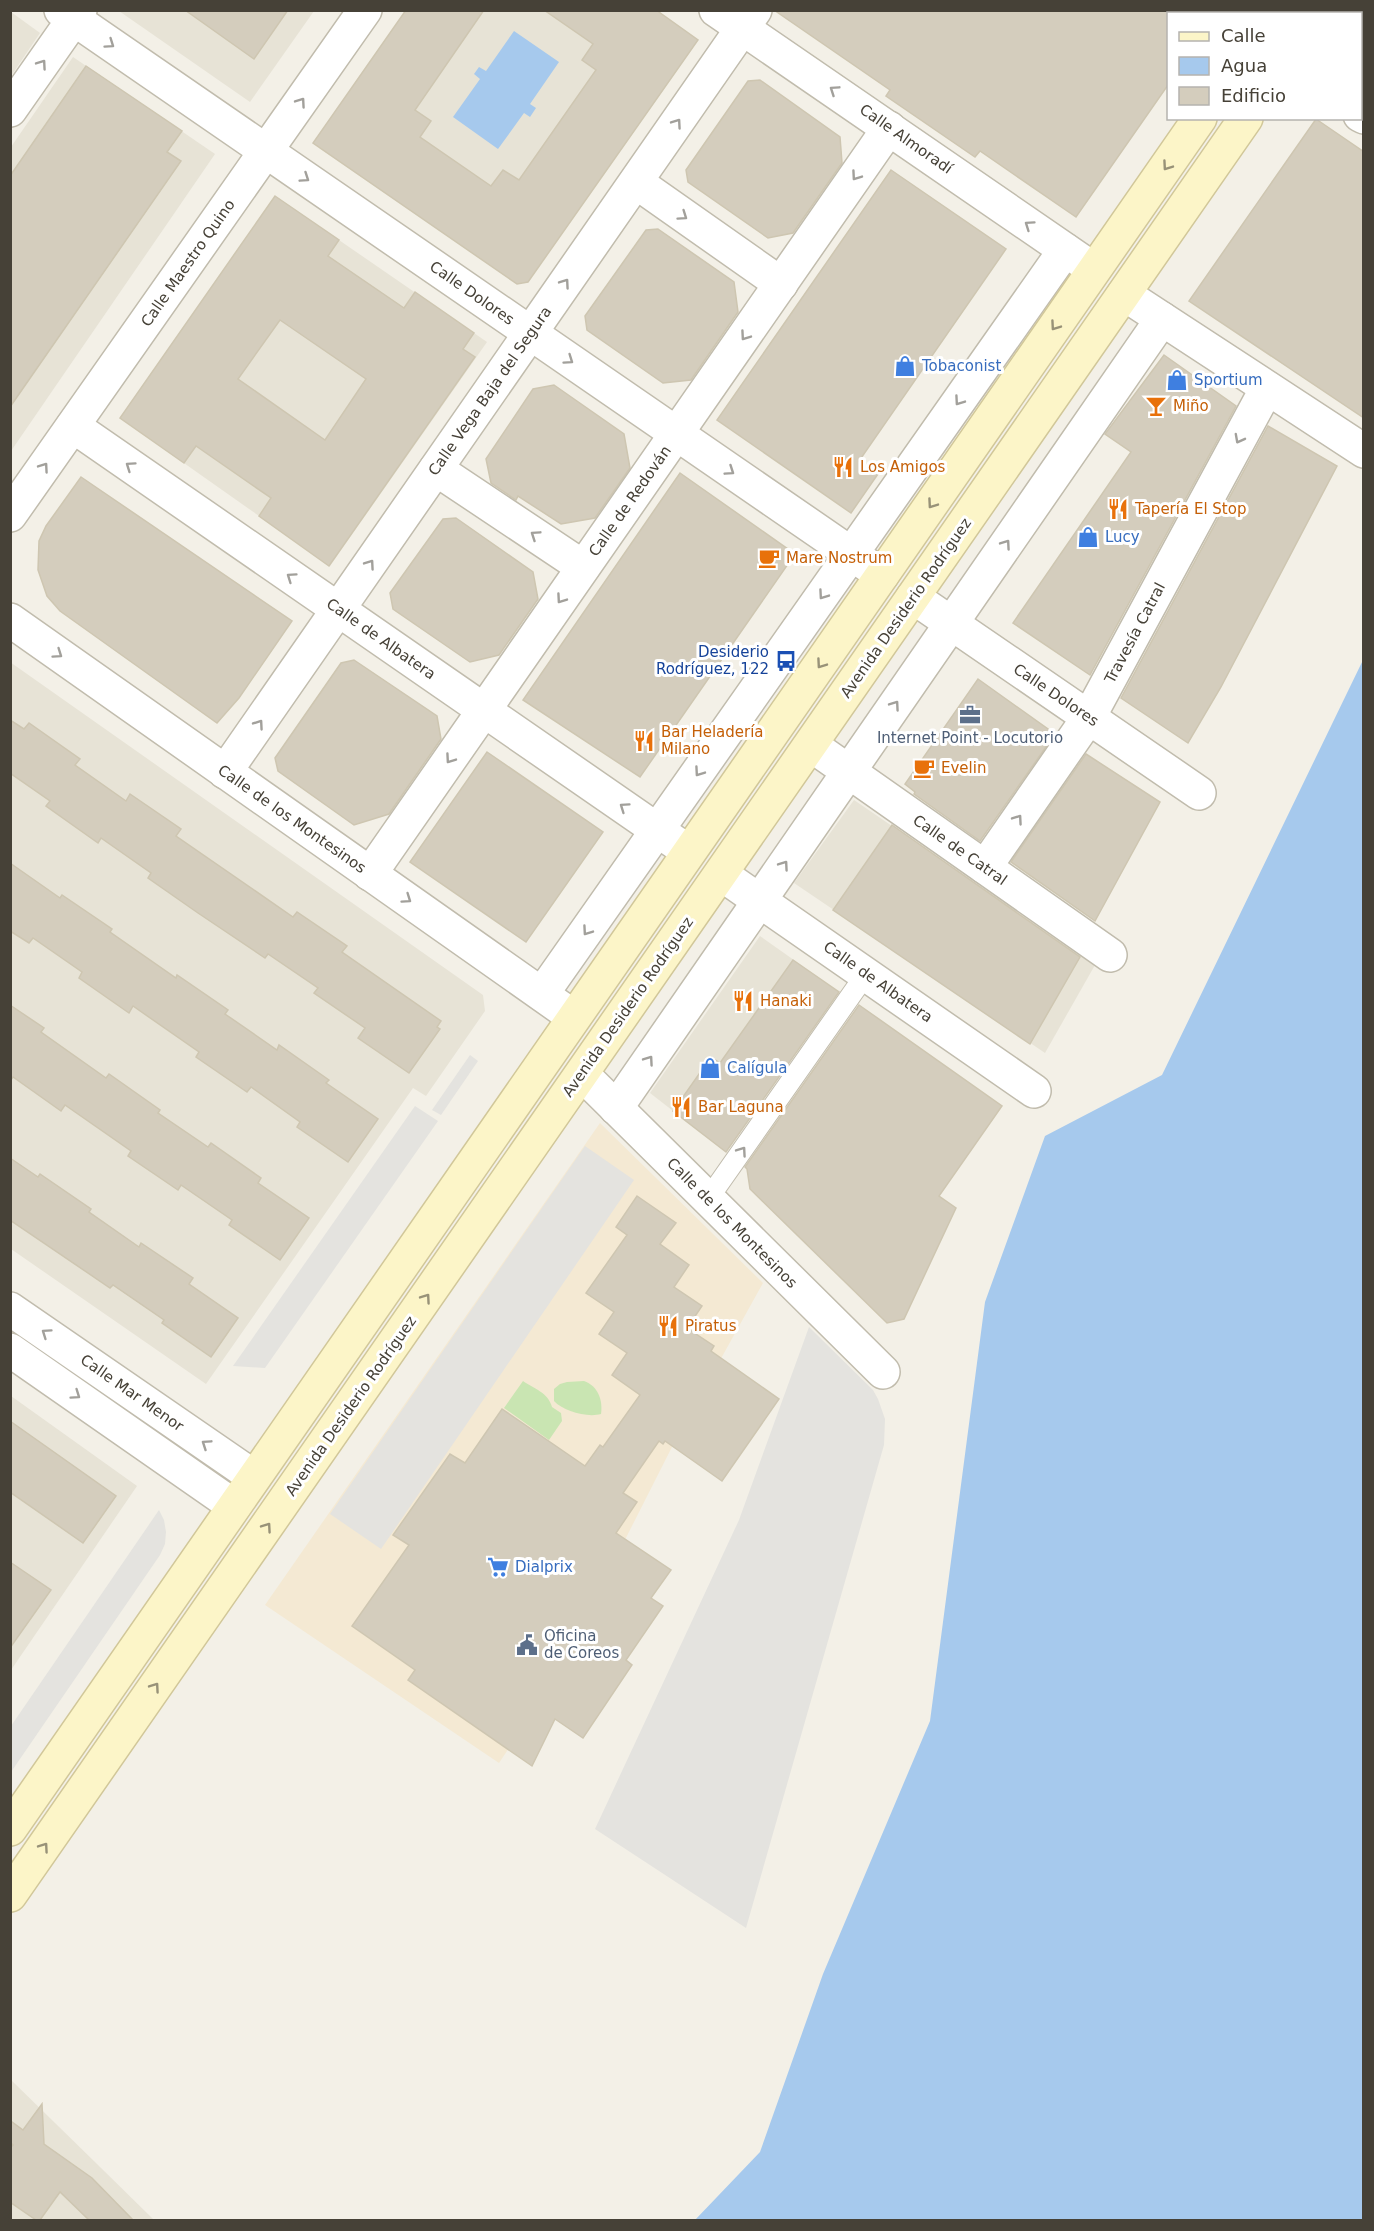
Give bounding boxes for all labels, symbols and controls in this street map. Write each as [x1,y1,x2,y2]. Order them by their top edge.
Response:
legend [1167,12,1362,120]
text: Calle [1221,25,1266,46]
one-way arrow [103,37,114,48]
text: Agua [1221,55,1267,76]
one-way arrow [35,60,46,71]
text: Edificio [1221,85,1286,106]
one-way arrow [830,86,841,97]
one-way arrow [294,97,305,108]
street label: Calle Almoradí [856,100,957,178]
one-way arrow [670,118,681,129]
one-way arrow [1163,160,1174,171]
one-way arrow [852,169,863,180]
one-way arrow [298,171,309,182]
street label: Calle Maestro Quino [137,196,239,330]
one-way arrow [677,209,688,220]
one-way arrow [1025,221,1036,232]
street label: Calle Dolores [426,257,518,329]
one-way arrow [558,279,569,290]
street label: Calle Vega Baja del Segura [425,303,555,479]
one-way arrow [1051,320,1062,331]
one-way arrow [741,329,752,340]
one-way arrow [562,353,573,364]
shop icon: Tobaconist [893,354,917,378]
place label: Tobaconist [921,357,1001,375]
shop icon: Sportium [1165,368,1189,392]
place label: Sportium [1194,371,1263,389]
one-way arrow [955,394,966,405]
bar icon: Miño [1144,394,1168,418]
place label: Miño [1173,397,1209,415]
one-way arrow [1235,433,1246,444]
street label: Calle de Redován [585,442,675,560]
restaurant icon: Los Amigos [831,455,855,479]
place label: Los Amigos [860,458,946,476]
one-way arrow [126,462,137,473]
one-way arrow [37,463,48,474]
one-way arrow [723,464,734,475]
one-way arrow [928,497,939,508]
restaurant icon: Tapería El Stop [1106,497,1130,521]
place label: Tapería El Stop [1134,500,1246,518]
street label: Avenida Desiderio Rodríguez [837,515,975,701]
shop icon: Lucy [1076,525,1100,549]
place label: Lucy [1105,528,1140,546]
one-way arrow [530,531,541,542]
one-way arrow [999,540,1010,551]
cafe icon: Mare Nostrum [757,546,781,570]
place label: Mare Nostrum [786,549,892,567]
one-way arrow [363,559,374,570]
one-way arrow [286,573,297,584]
street label: Travesía Catral [1100,580,1169,687]
one-way arrow [819,588,830,599]
one-way arrow [557,593,568,604]
street label: Calle de Albatera [323,595,439,683]
place label: Desiderio Rodríguez, 122 [656,643,769,678]
one-way arrow [52,647,63,658]
bus stop icon: Desiderio Rodríguez, 122 [774,649,798,673]
one-way arrow [817,657,828,668]
street label: Calle Dolores [1010,660,1102,730]
one-way arrow [888,700,899,711]
office icon: Internet Point - Locutorio [958,703,982,727]
one-way arrow [252,719,263,730]
place label: Bar Heladería Milano [661,723,764,758]
restaurant icon: Bar Heladería Milano [632,729,656,753]
place label: Internet Point - Locutorio [877,729,1063,747]
one-way arrow [446,753,457,764]
cafe icon: Evelin [912,756,936,780]
place label: Evelin [941,759,986,777]
street label: Calle de los Montesinos [214,761,370,877]
one-way arrow [695,765,706,776]
one-way arrow [620,803,631,814]
street label: Calle de Catral [910,811,1010,889]
one-way arrow [1011,815,1022,826]
one-way arrow [777,861,788,872]
one-way arrow [400,892,411,903]
street label: Avenida Desiderio Rodríguez [559,914,697,1100]
one-way arrow [583,924,594,935]
street label: Calle de Albatera [820,938,936,1026]
restaurant icon: Hanaki [731,989,755,1013]
place label: Hanaki [760,992,812,1010]
one-way arrow [642,1055,653,1066]
shop icon: Calígula [698,1056,722,1080]
place label: Calígula [727,1059,787,1077]
restaurant icon: Bar Laguna [669,1095,693,1119]
place label: Bar Laguna [698,1098,784,1116]
one-way arrow [735,1147,746,1158]
street label: Calle de los Montesinos [663,1154,801,1292]
one-way arrow [419,1294,430,1305]
street label: Avenida Desiderio Rodríguez [282,1313,420,1499]
restaurant icon: Piratus [656,1314,680,1338]
place label: Piratus [685,1317,737,1335]
one-way arrow [41,1329,52,1340]
street label: Calle Mar Menor [77,1351,188,1436]
one-way arrow [69,1388,80,1399]
one-way arrow [201,1441,212,1452]
one-way arrow [260,1523,271,1534]
supermarket icon: Dialprix [486,1555,510,1579]
place label: Dialprix [515,1558,573,1576]
place label: Oficina de Coreos [544,1627,619,1662]
public building icon: Oficina de Coreos [515,1633,539,1657]
one-way arrow [148,1683,159,1694]
one-way arrow [37,1843,48,1854]

